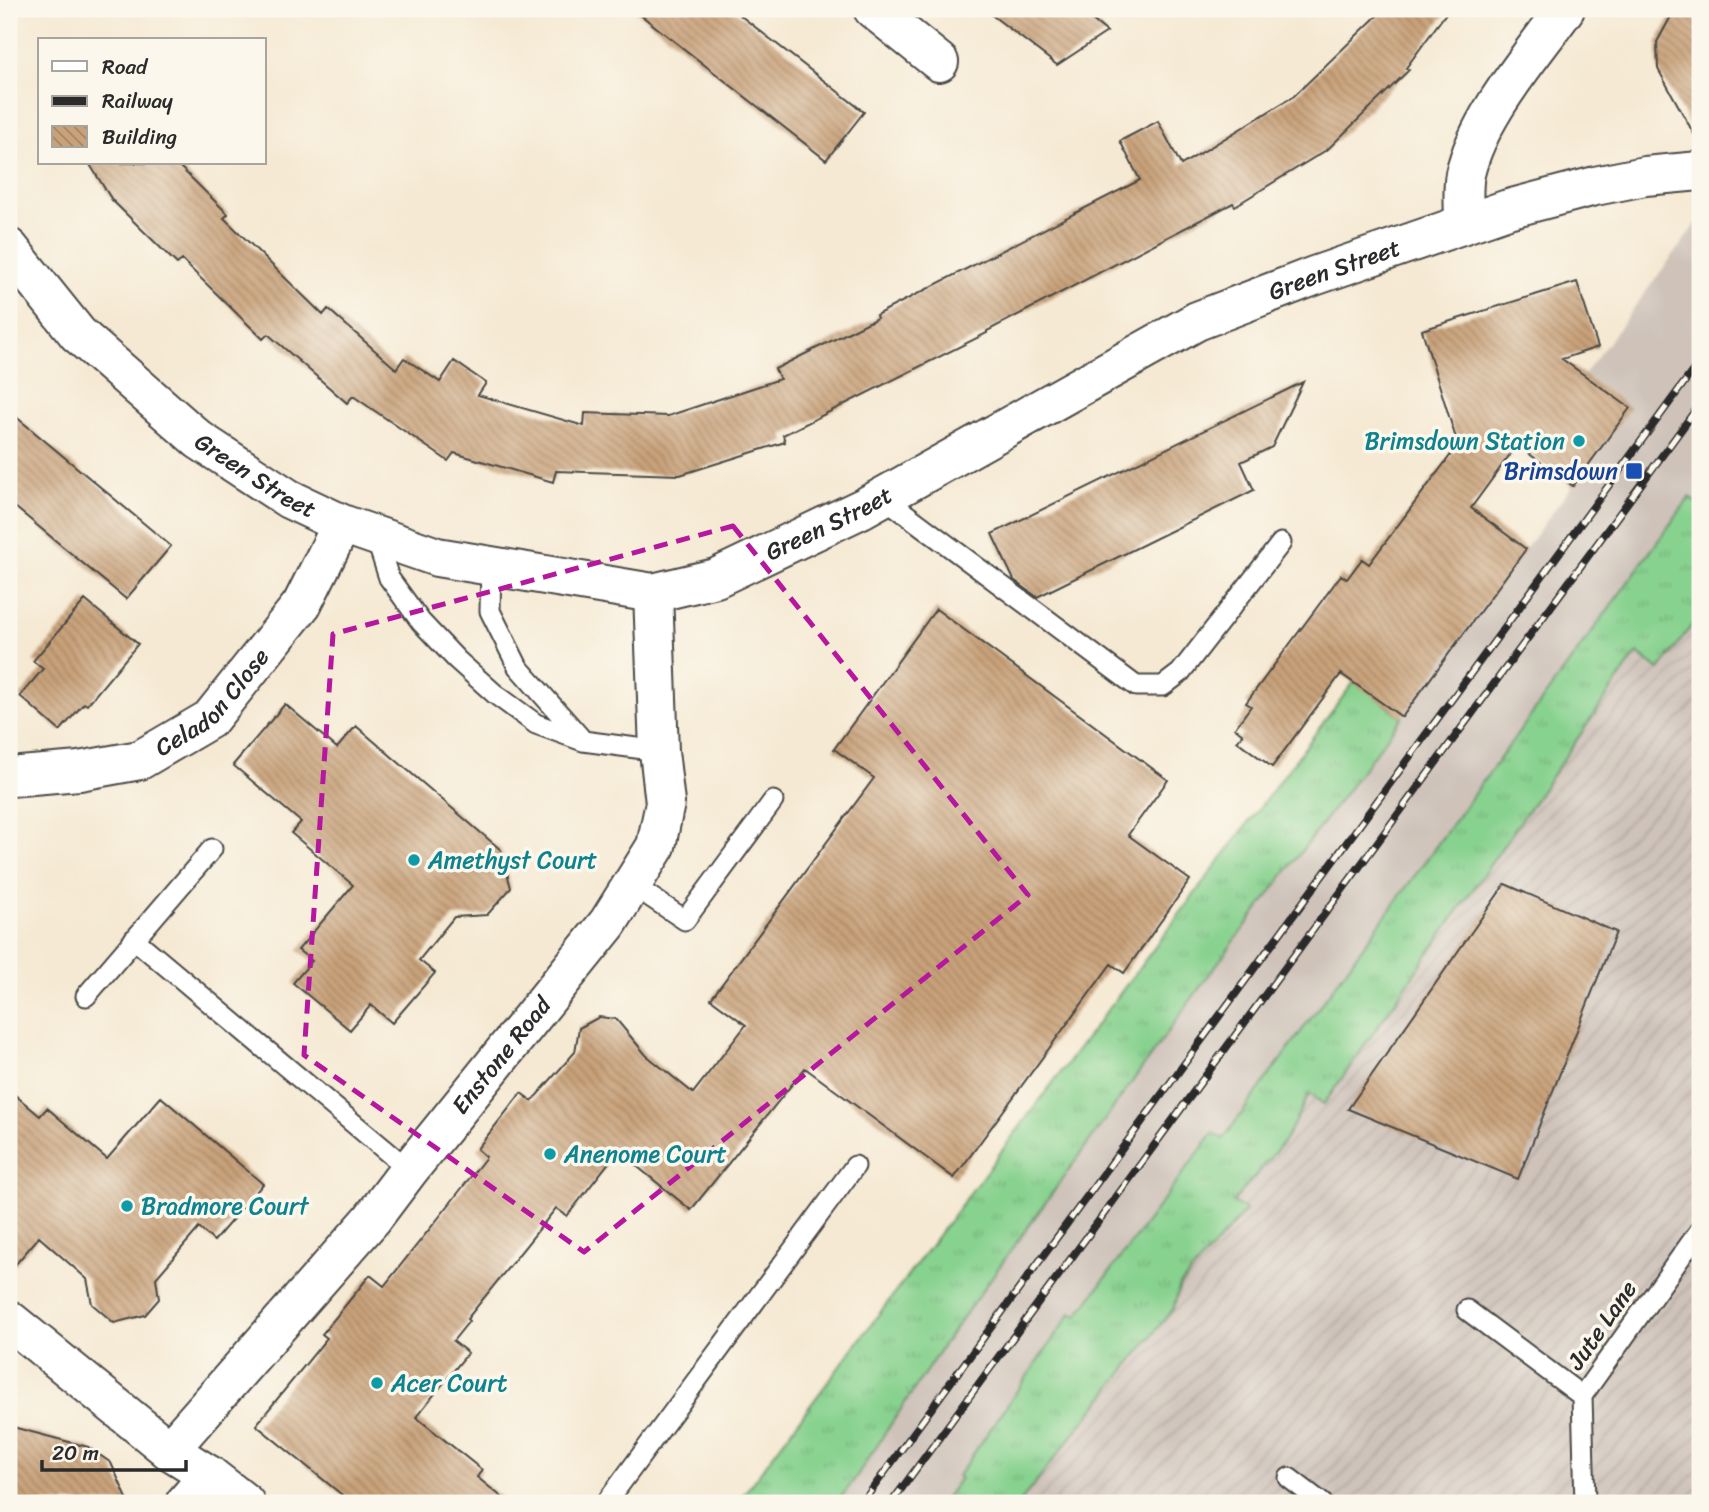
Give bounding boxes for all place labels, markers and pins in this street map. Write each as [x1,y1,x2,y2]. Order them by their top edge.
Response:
place label: Brimsdown Station [1364,420,1565,462]
marker: Brimsdown Station [1571,433,1587,449]
place label: Brimsdown [1504,450,1618,492]
marker: Brimsdown [1624,461,1644,481]
place label: Amethyst Court [427,839,597,881]
marker: Amethyst Court [406,852,422,868]
place label: Anenome Court [563,1133,727,1175]
marker: Anenome Court [542,1146,558,1162]
place label: Bradmore Court [141,1185,310,1227]
marker: Bradmore Court [119,1198,135,1214]
place label: Acer Court [390,1362,508,1404]
marker: Acer Court [369,1375,385,1391]

